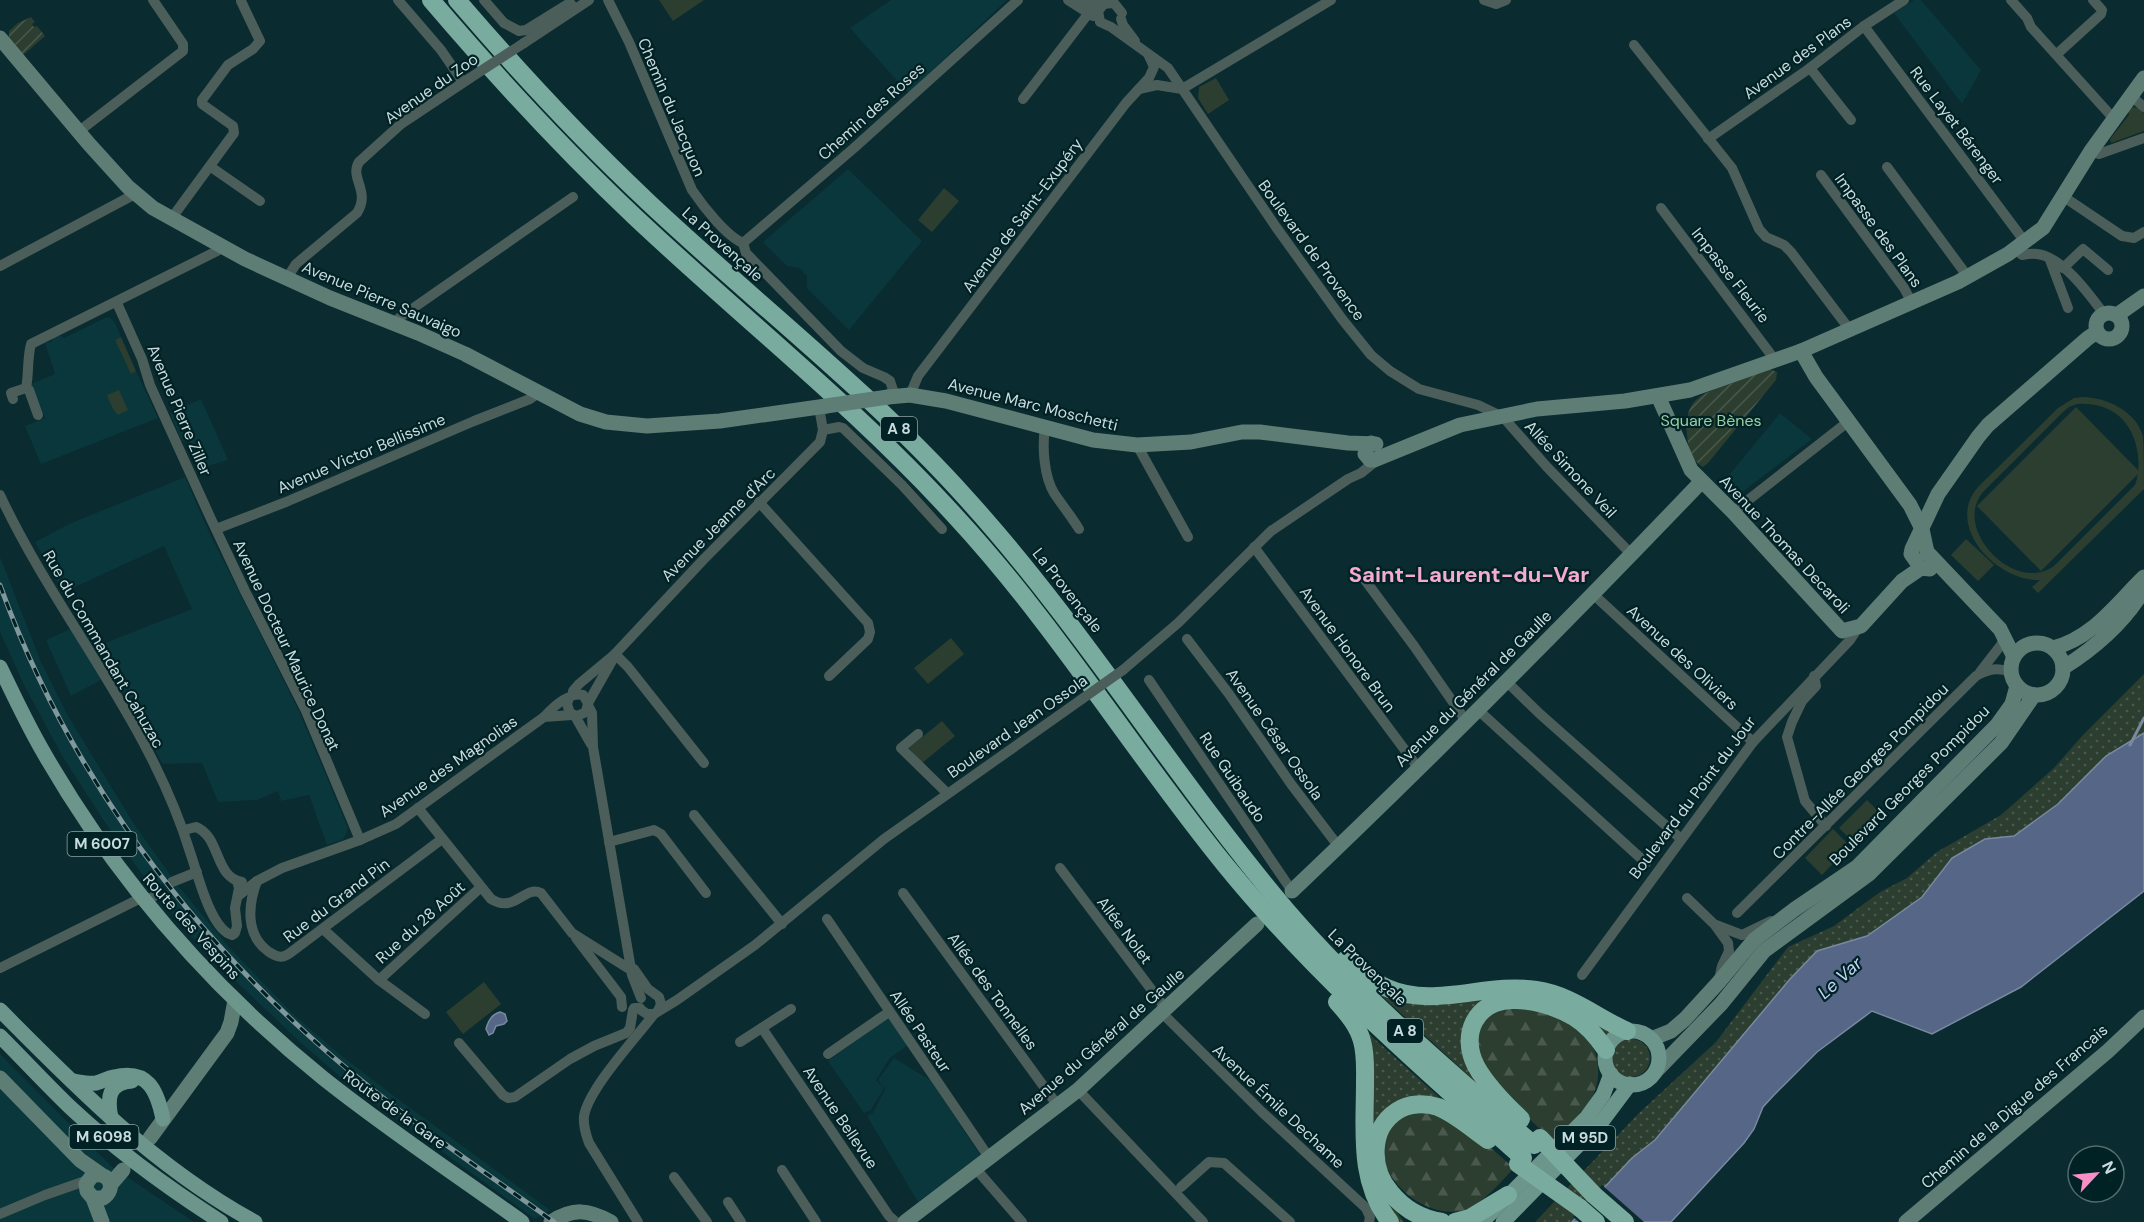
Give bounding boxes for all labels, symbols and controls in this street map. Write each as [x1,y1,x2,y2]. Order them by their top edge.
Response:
street label: Avenue des Plans [1739,11,1856,104]
street label: Chemin du Jacquon [633,35,710,180]
street label: Avenue du Zoo [380,48,482,128]
street label: Chemin des Roses [814,58,929,165]
street label: Rue Layet Bérenger [1905,62,2008,189]
street label: Avenue de Saint-Exupéry [957,134,1087,297]
street label: Impasse des Plans [1830,169,1927,292]
street label: Boulevard de Provence [1253,176,1370,325]
street label: La Provençale [678,202,768,286]
street label: Impasse Fleurie [1687,223,1774,327]
street label: Avenue Pierre Sauvaigo [299,256,465,343]
street label: Avenue Pierre Ziller [142,341,217,479]
street label: Avenue Marc Moschetti [946,373,1120,436]
street label: Avenue Victor Bellissime [274,408,449,498]
park label: Square Bènes [1660,410,1762,431]
street label: Allée Simone Veil [1520,416,1621,522]
road number: A 8 [881,417,917,441]
street label: Avenue Jeanne d'Arc [657,463,780,586]
street label: Avenue Thomas Decaroli [1715,471,1854,618]
street label: Avenue Docteur Maurice Donat [228,536,345,754]
street label: La Provençale [1028,544,1107,637]
street label: Rue du Commandant Cahuzac [38,547,169,752]
district label: Saint-Laurent-du-Var [1349,560,1589,589]
street label: Avenue Honore Brun [1295,582,1400,716]
street label: Avenue des Oliviers [1622,600,1743,715]
street label: Avenue du Général de Gaulle [1390,605,1556,771]
street label: Avenue César Ossola [1221,664,1328,804]
street label: Boulevard Jean Ossola [943,670,1092,783]
street label: Contre-Allée Georges Pompidou [1768,679,1953,864]
street label: Boulevard Georges Pompidou [1825,701,1994,870]
street label: Avenue des Magnolias [375,711,521,822]
street label: Boulevard du Point du Jour [1624,712,1761,883]
street label: Rue Guibaudo [1195,728,1271,826]
road number: M 6007 [68,832,136,856]
street label: Rue du Grand Pin [279,853,394,947]
street label: Route des Vespins [138,869,245,984]
street label: Rue du 28 Août [371,877,470,968]
street label: Allée Nolet [1092,892,1157,968]
street label: La Provençale [1324,924,1412,1010]
street label: Allée des Tonnelles [943,928,1042,1054]
water label: Le Var [1813,951,1868,1004]
street label: Avenue du Général de Gaulle [1014,963,1189,1119]
street label: Allée Pasteur [885,986,956,1077]
road number: A 8 [1387,1019,1423,1043]
street label: Chemin de la Digue des Francais [1916,1019,2112,1193]
street label: Avenue Émile Dechame [1208,1040,1349,1173]
street label: Avenue Bellevue [798,1062,883,1173]
street label: Route de la Gare [339,1065,450,1154]
road number: M 6098 [70,1125,138,1149]
road number: M 95D [1555,1126,1615,1150]
north arrow [2066,1144,2126,1204]
text: N [2097,1158,2121,1177]

